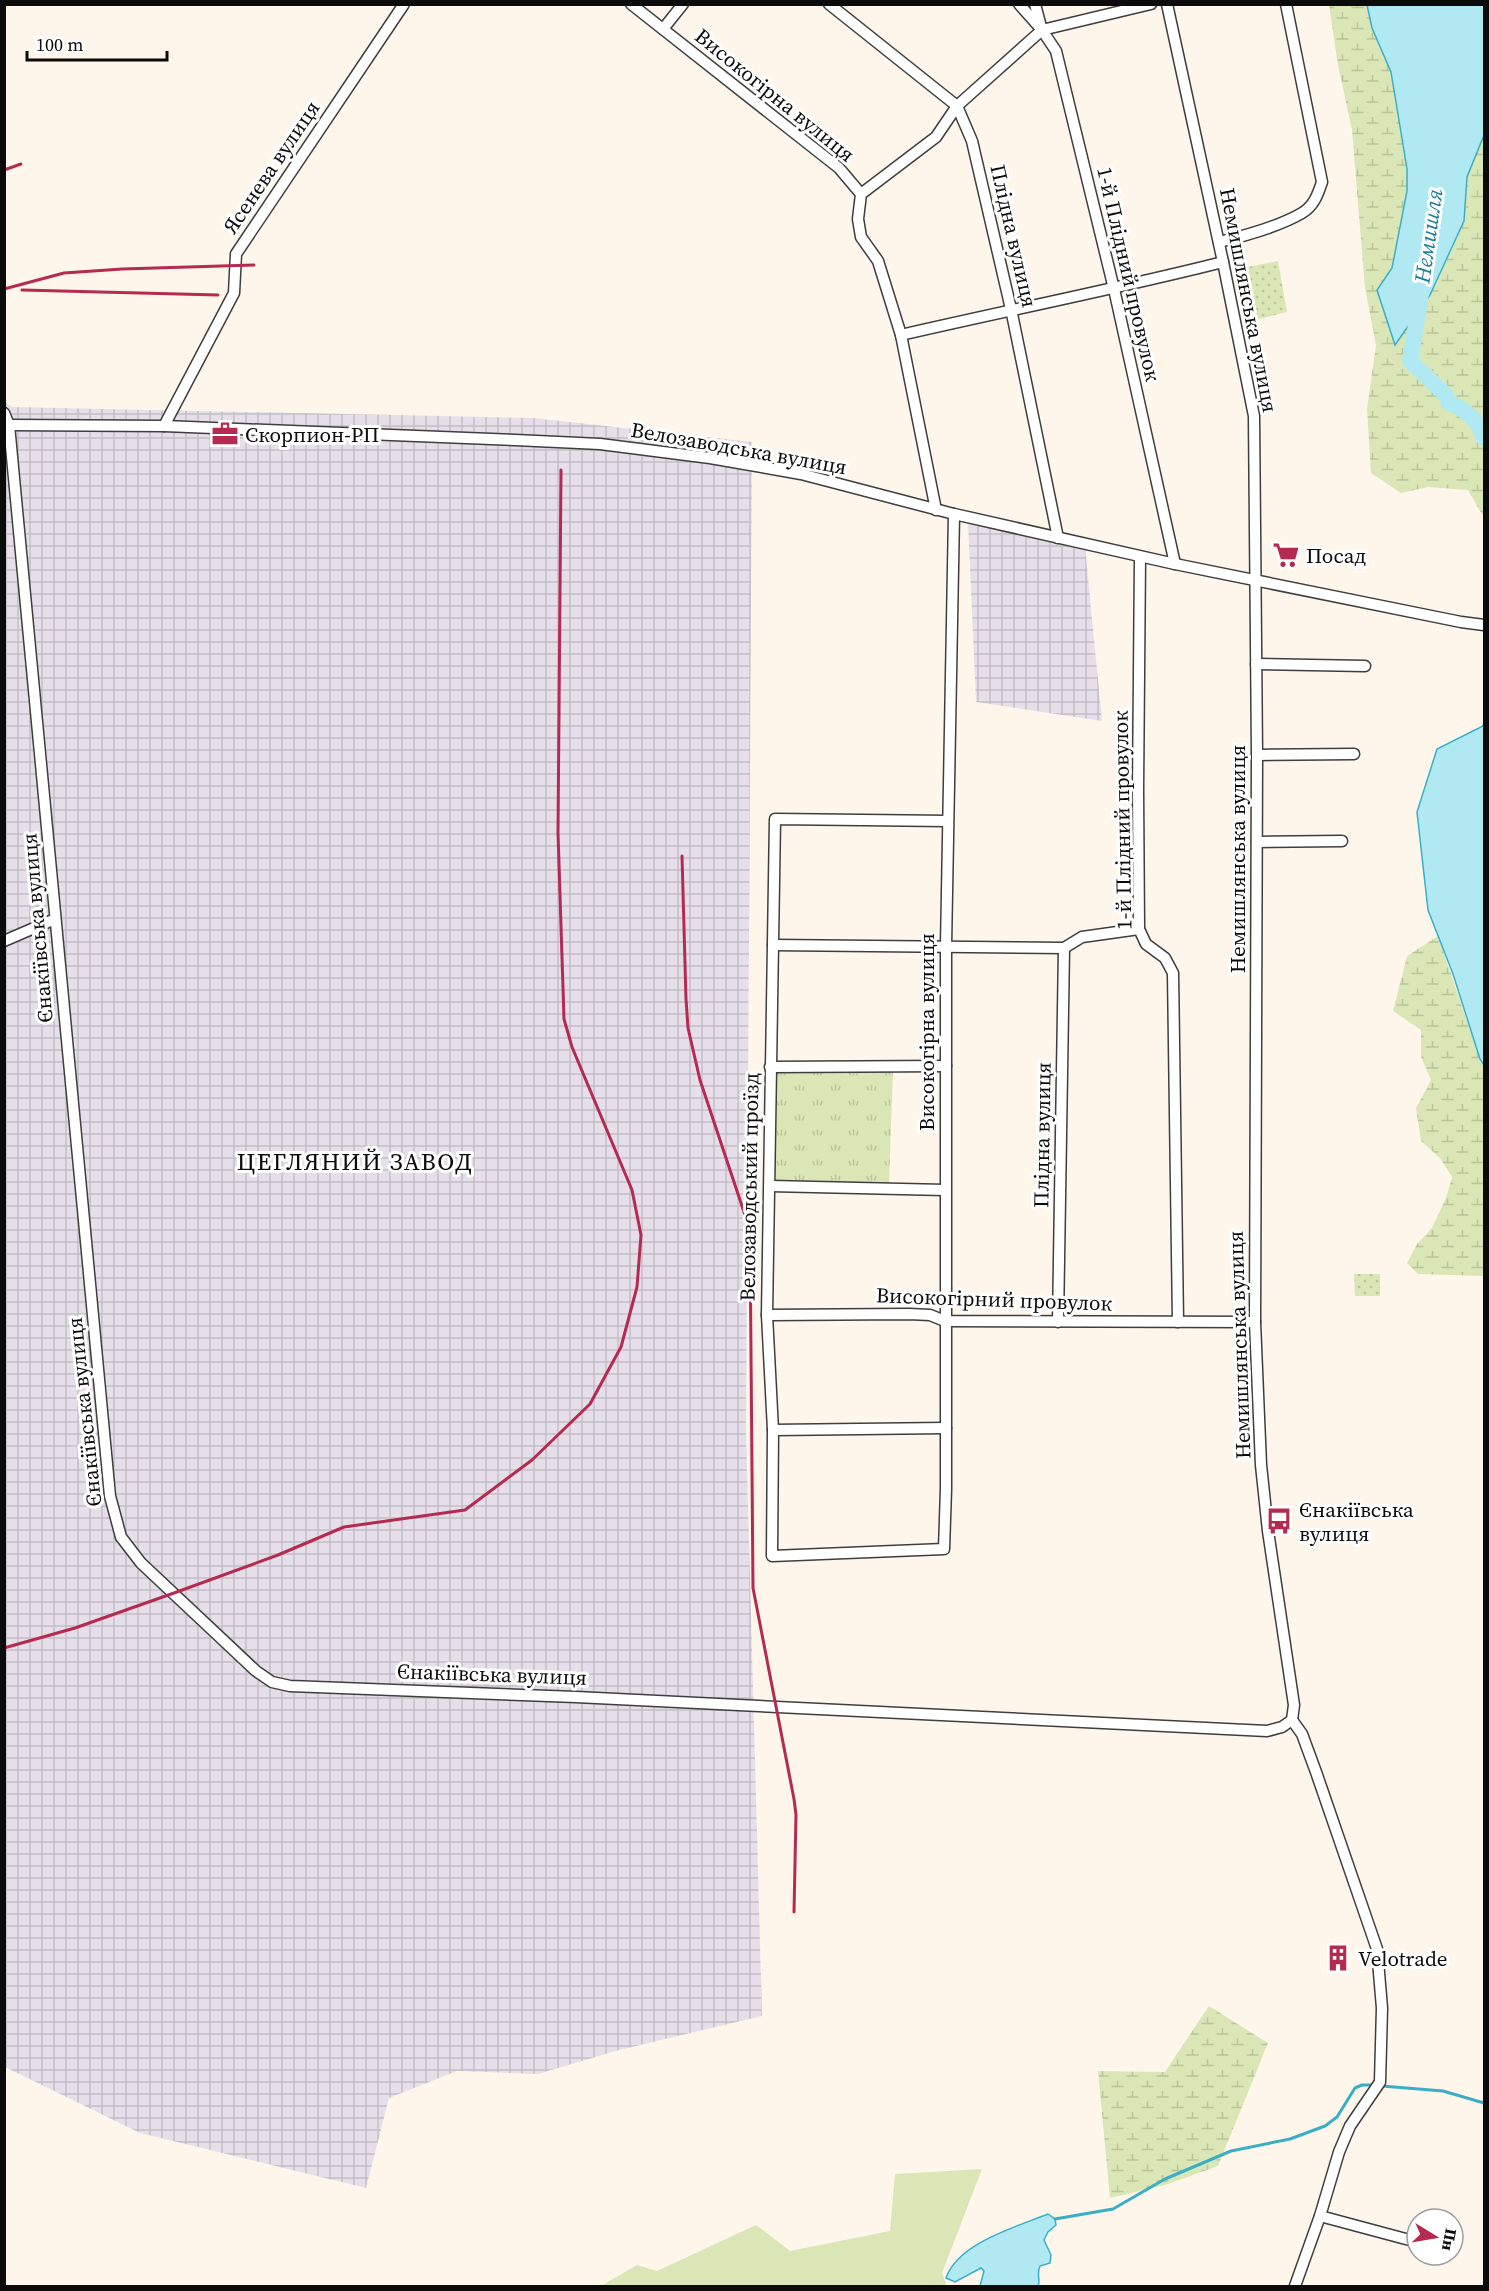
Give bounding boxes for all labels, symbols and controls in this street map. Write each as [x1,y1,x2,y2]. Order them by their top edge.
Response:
street label: Високогірна вулиця [689,21,861,169]
scale bar [27,24,166,62]
text: 100 m [36,32,83,57]
street label: Ясенева вулиця [216,95,326,239]
street label: Плідна вулиця [983,162,1045,310]
street label: 1-й Плідний провулок [1090,164,1168,385]
street label: Немишлянська вулиця [1213,185,1285,415]
water label: Немишля [1406,187,1449,286]
street label: Велозаводська вулиця [629,415,849,481]
office icon: Скорпион-РП [210,419,240,449]
place label: Скорпион-РП [245,420,379,449]
supermarket icon: Посад [1271,540,1301,570]
place label: Посад [1306,541,1366,570]
street label: 1-й Плідний провулок [1106,710,1138,930]
street label: Немишлянська вулиця [1223,745,1252,973]
street label: Єнакіївська вулиця [14,832,60,1024]
street label: Високогірна вулиця [912,933,941,1131]
street label: Плідна вулиця [1026,1062,1058,1208]
street label: Велозаводський проїзд [733,1072,765,1302]
district label: ЦЕГЛЯНИЙ ЗАВОД [237,1145,473,1178]
street label: Немишлянська вулиця [1221,1230,1257,1460]
street label: Високогірний провулок [875,1280,1113,1318]
street label: Єнакіївська вулиця [60,1316,108,1508]
place label: Єнакіївська вулиця [1299,1495,1414,1548]
bus stop icon: Єнакіївська вулиця [1264,1506,1294,1536]
street label: Єнакіївська вулиця [397,1656,587,1692]
building icon: Velotrade [1323,1943,1353,1973]
place label: Velotrade [1358,1944,1448,1973]
north arrow [1405,2207,1465,2267]
text: Пн [1437,2227,1463,2253]

